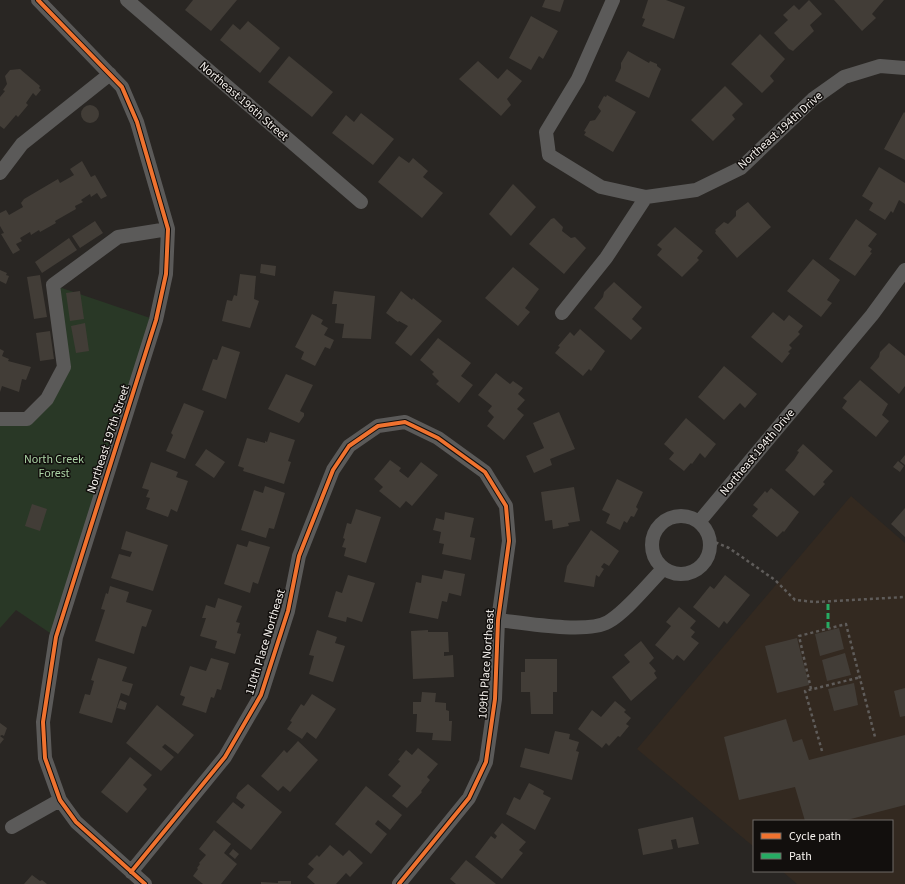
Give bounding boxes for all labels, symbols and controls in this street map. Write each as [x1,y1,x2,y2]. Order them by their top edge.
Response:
street label: Northeast 196th Street [195,58,292,145]
street label: Northeast 194th Drive [734,88,827,173]
street label: Northeast 197th Street [83,383,134,496]
street label: Northeast 194th Drive [716,405,799,500]
park label: North Creek Forest [24,451,84,482]
street label: 110th Place Northeast [241,587,290,697]
street label: 109th Place Northeast [474,609,499,720]
legend [753,820,893,872]
text: Cycle path [789,828,841,845]
text: Path [789,848,812,865]

